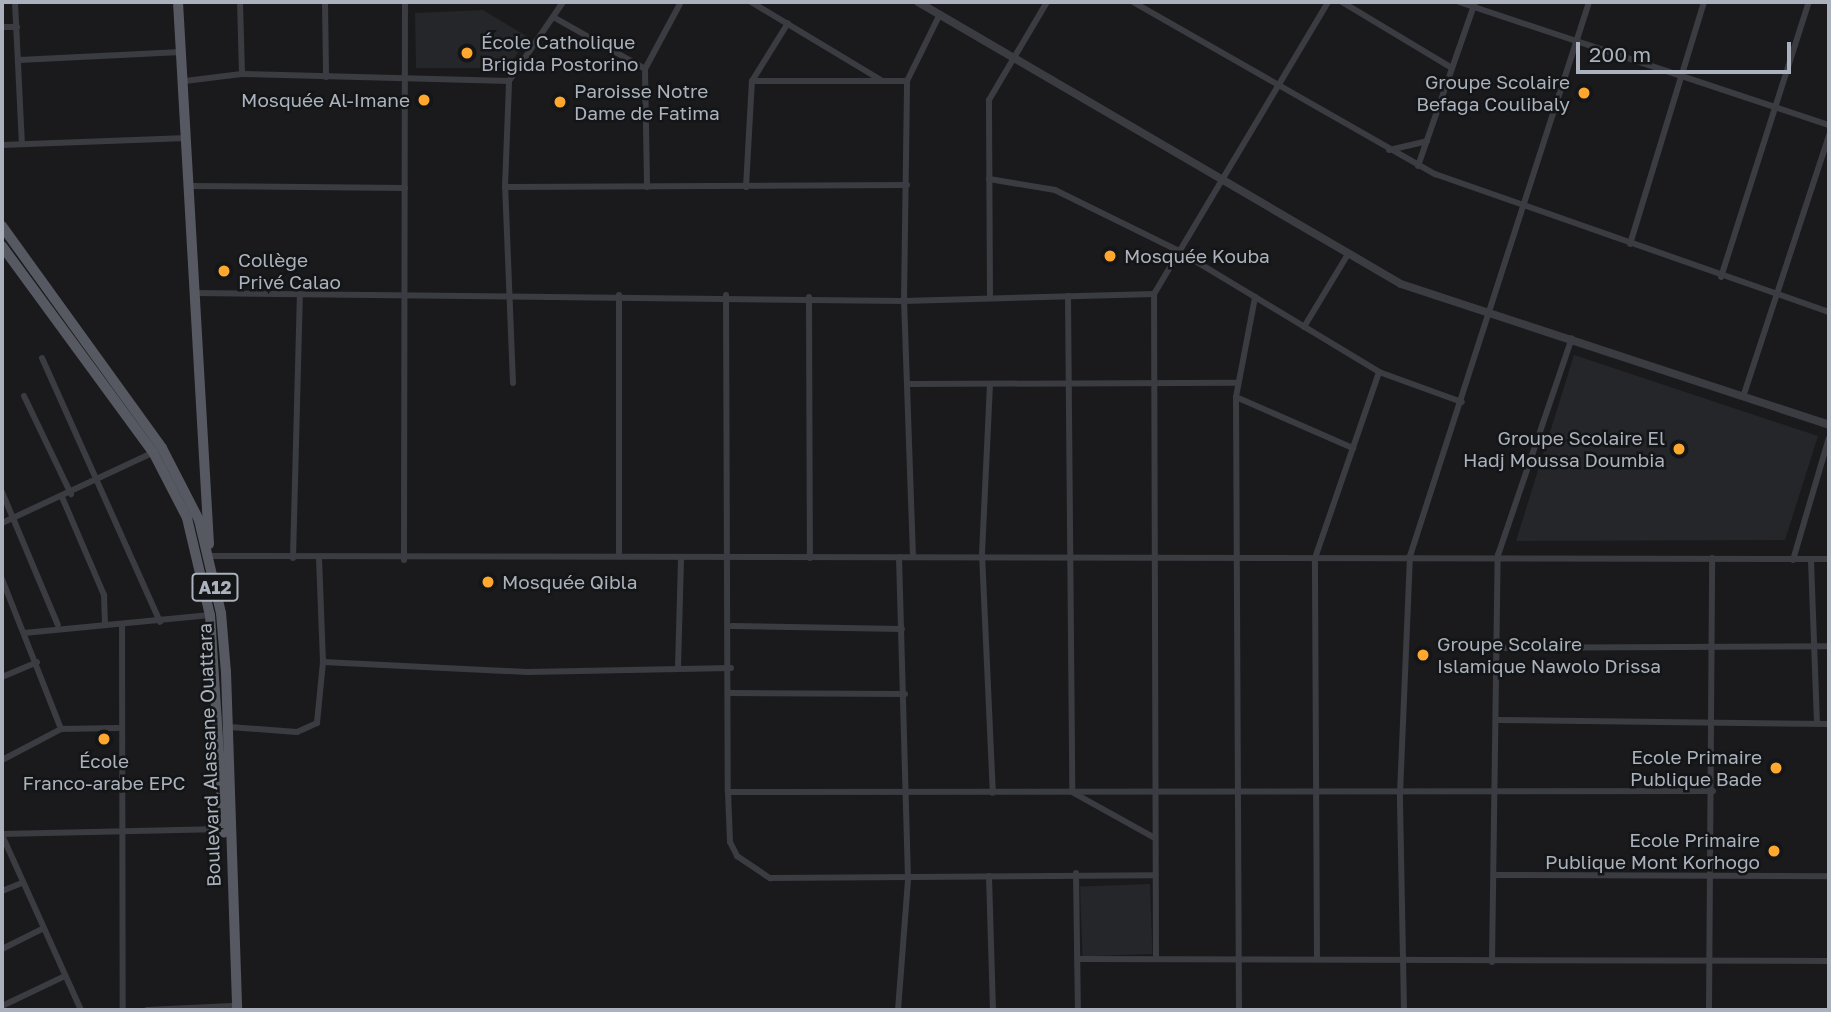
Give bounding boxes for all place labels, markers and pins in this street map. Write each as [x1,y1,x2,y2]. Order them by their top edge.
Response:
place label: École Catholique Brigida Postorino [481,31,638,75]
marker: École Catholique Brigida Postorino [459,45,475,61]
place label: Groupe Scolaire Befaga Coulibaly [1416,71,1570,115]
place label: Paroisse Notre Dame de Fatima [574,80,720,124]
marker: Groupe Scolaire Befaga Coulibaly [1576,85,1592,101]
place label: Mosquée Al-Imane [241,89,410,111]
marker: Mosquée Al-Imane [416,92,432,108]
marker: Paroisse Notre Dame de Fatima [552,94,568,110]
place label: Mosquée Kouba [1124,245,1270,267]
marker: Mosquée Kouba [1102,248,1118,264]
place label: Collège Privé Calao [238,249,341,293]
marker: Collège Privé Calao [216,263,232,279]
place label: Groupe Scolaire El Hadj Moussa Doumbia [1463,427,1665,471]
marker: Groupe Scolaire El Hadj Moussa Doumbia [1671,441,1687,457]
place label: Mosquée Qibla [502,571,637,593]
marker: Mosquée Qibla [480,574,496,590]
place label: Groupe Scolaire Islamique Nawolo Drissa [1437,633,1661,677]
marker: Groupe Scolaire Islamique Nawolo Drissa [1415,647,1431,663]
marker: École Franco-arabe EPC [96,731,112,747]
place label: Ecole Primaire Publique Bade [1630,746,1762,790]
place label: École Franco-arabe EPC [22,750,186,794]
marker: Ecole Primaire Publique Bade [1768,760,1784,776]
place label: Ecole Primaire Publique Mont Korhogo [1545,829,1760,873]
marker: Ecole Primaire Publique Mont Korhogo [1766,843,1782,859]

